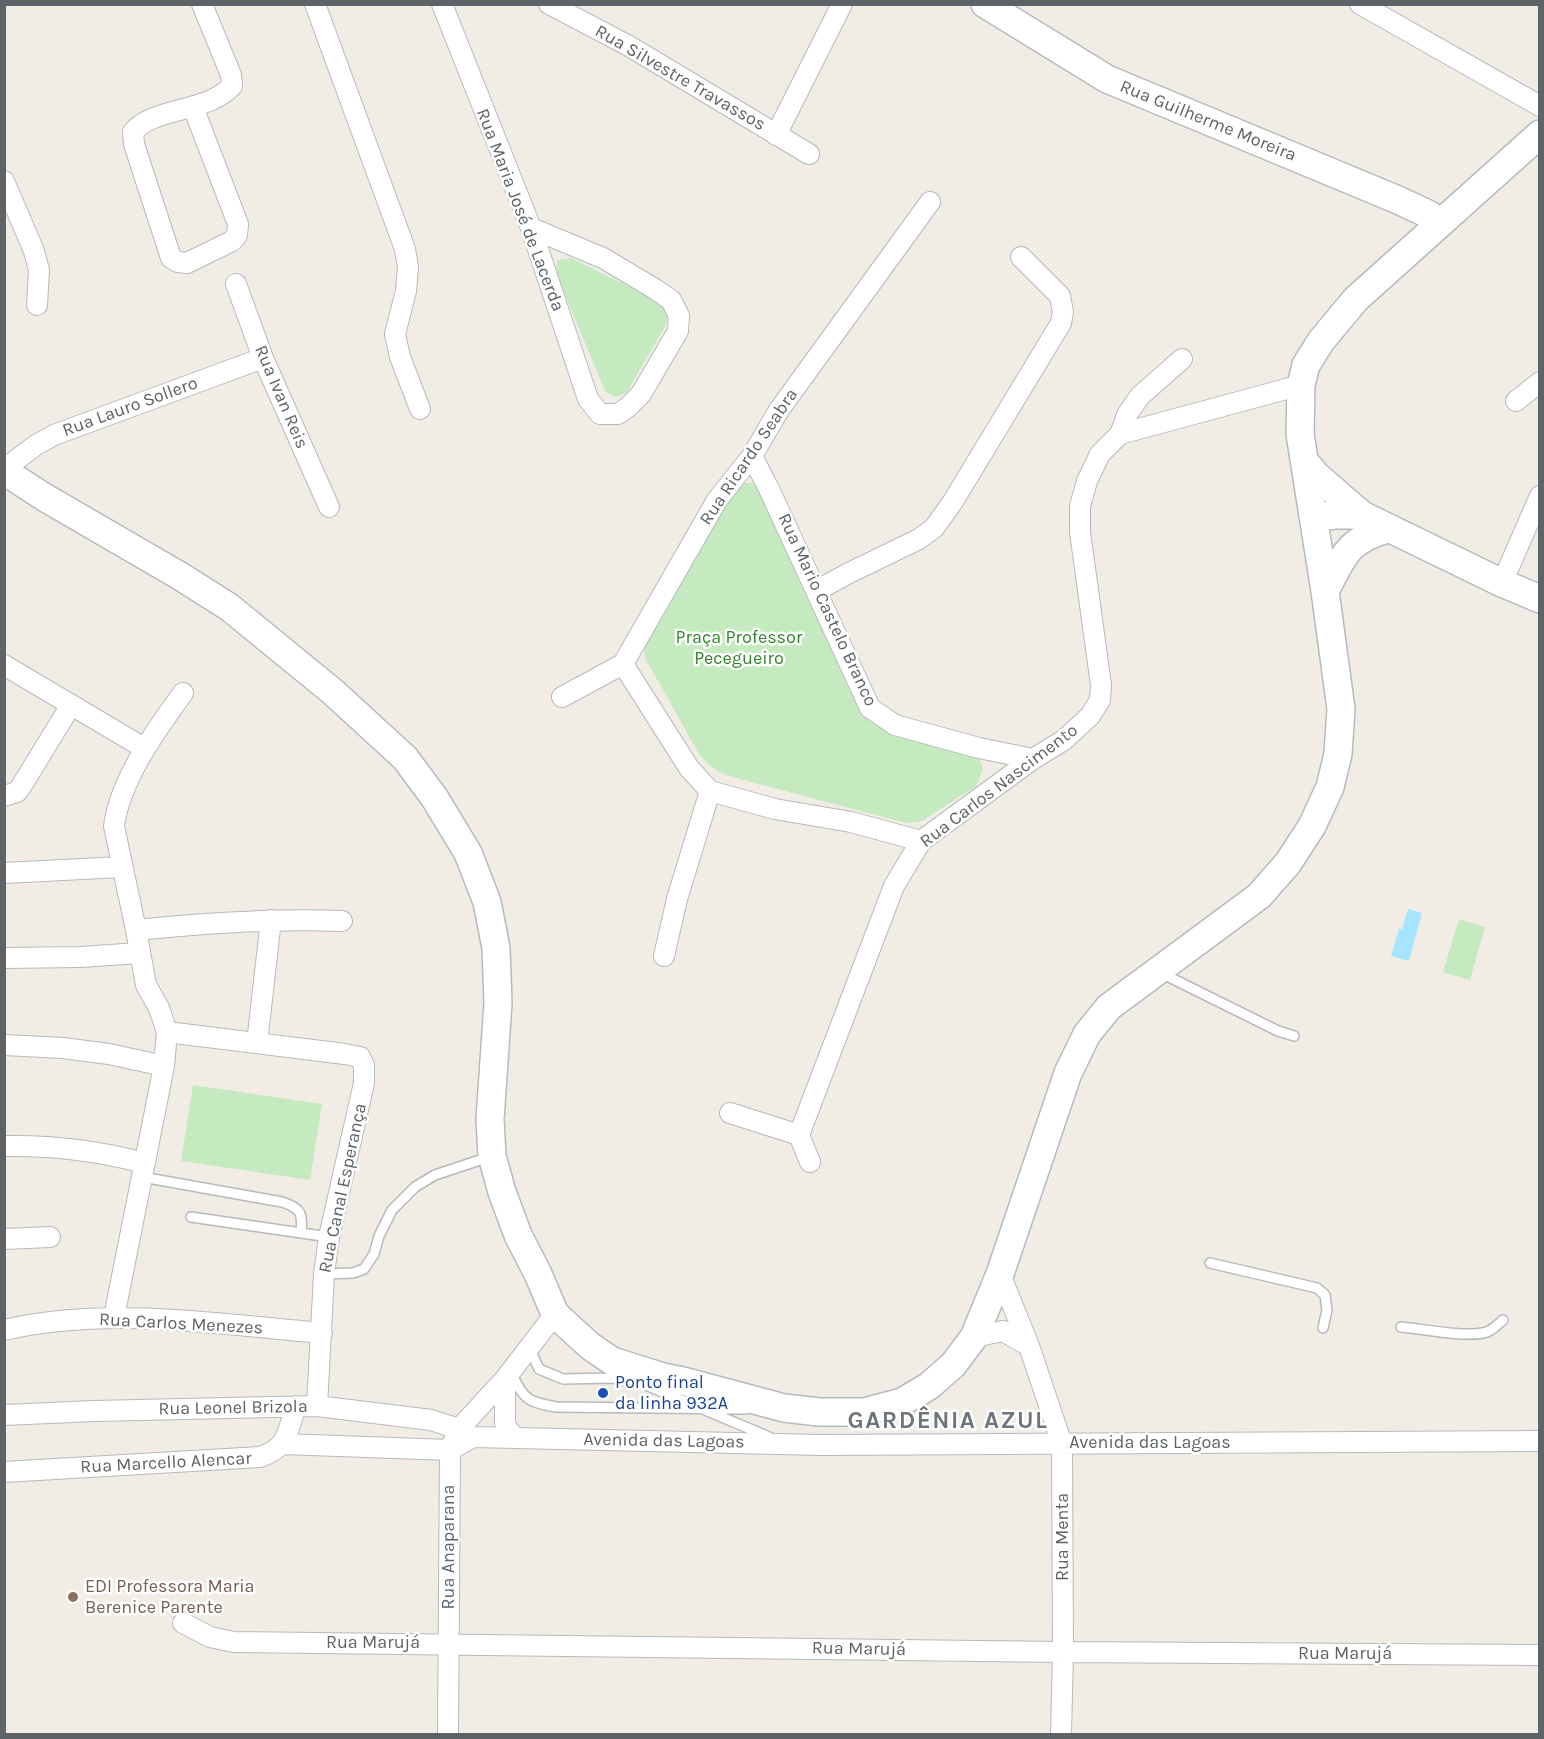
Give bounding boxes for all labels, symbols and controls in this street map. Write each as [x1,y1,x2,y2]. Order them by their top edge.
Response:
street label: Rua Silvestre Travassos [591,20,769,136]
street label: Rua Guilherme Moreira [1117,76,1299,166]
street label: Rua Maria José de Lacerda [471,106,569,314]
street label: Rua Ivan Reis [250,342,312,452]
street label: Rua Lauro Sollero [59,373,201,441]
street label: Rua Ricardo Seabra [695,385,803,529]
street label: Rua Mario Castelo Branco [773,510,881,710]
park label: Praça Professor Pecegueiro [676,627,802,670]
street label: Rua Carlos Nascimento [916,720,1082,852]
street label: Rua Canal Esperança [314,1101,372,1275]
street label: Rua Carlos Menezes [99,1309,263,1339]
place label: Ponto final da linha 932A [615,1372,728,1414]
marker: Ponto final da linha 932A [596,1386,610,1400]
street label: Rua Leonel Brizola [158,1396,308,1420]
district label: GARDÊNIA AZUL [848,1407,1048,1435]
street label: Avenida das Lagoas [583,1429,745,1453]
street label: Avenida das Lagoas [1069,1432,1231,1454]
street label: Rua Marcello Alencar [80,1448,252,1478]
street label: Rua Anaparana [438,1485,460,1609]
street label: Rua Menta [1052,1493,1074,1581]
place label: EDI Professora Maria Berenice Parente [85,1576,254,1618]
marker: EDI Professora Maria Berenice Parente [66,1590,80,1604]
street label: Rua Marujá [326,1632,420,1654]
street label: Rua Marujá [812,1637,906,1661]
street label: Rua Marujá [1298,1643,1392,1665]

